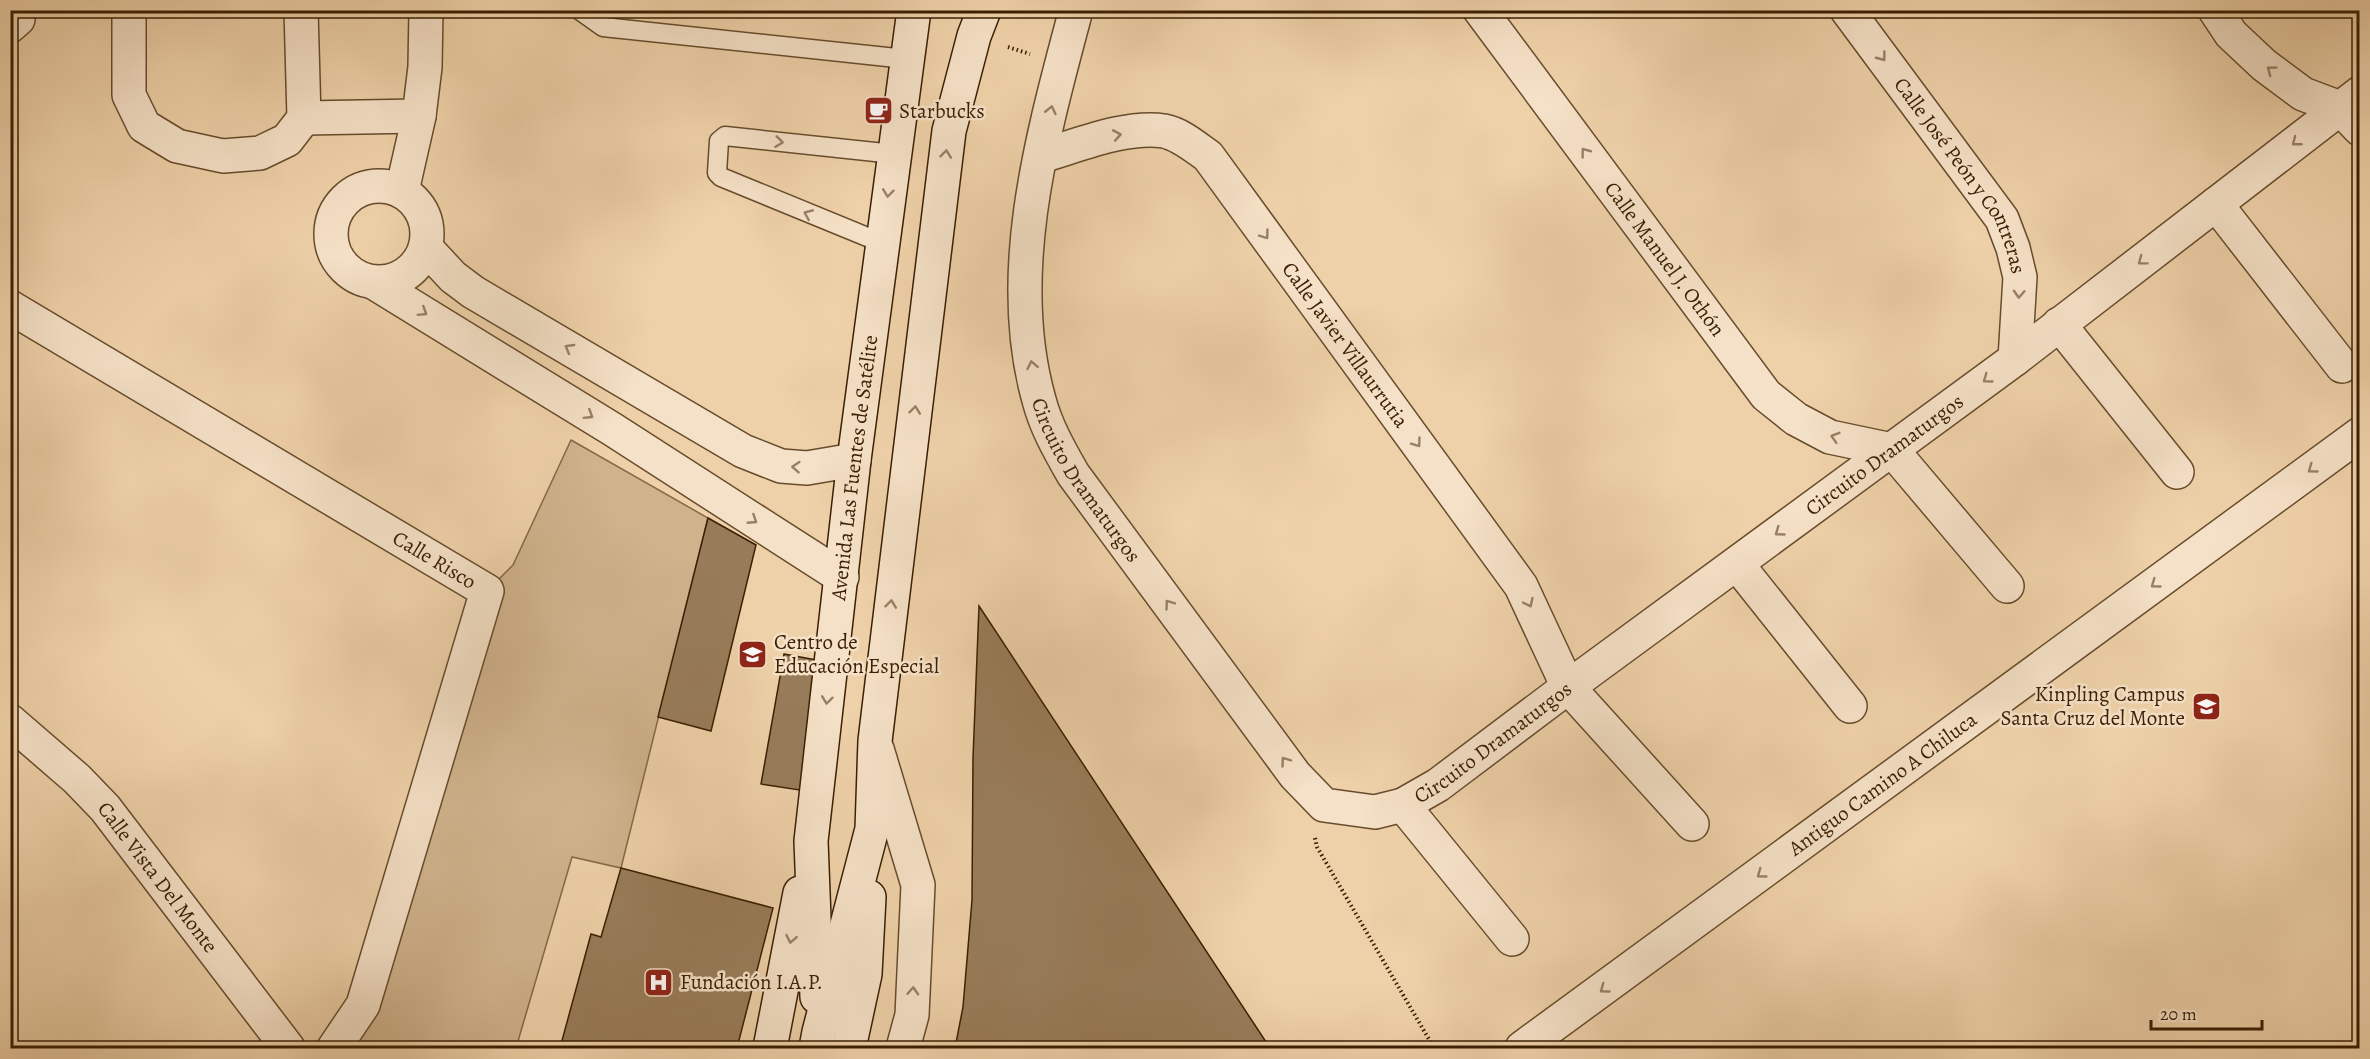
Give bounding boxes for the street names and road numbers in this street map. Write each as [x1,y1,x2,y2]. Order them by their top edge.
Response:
street label: Calle José Peón y Contreras [1888,71,2033,276]
street label: Calle Manuel J. Othón [1598,176,1732,342]
street label: Calle Javier Villaurrutia [1276,256,1415,434]
street label: Avenida Las Fuentes de Satélite [824,333,885,603]
street label: Circuito Dramaturgos [1800,387,1969,522]
street label: Circuito Dramaturgos [1025,395,1147,568]
street label: Calle Risco [387,524,482,596]
street label: Circuito Dramaturgos [1409,675,1577,810]
street label: Antiguo Camino A Chiluca [1782,705,1983,863]
street label: Calle Vista Del Monte [91,796,224,959]

